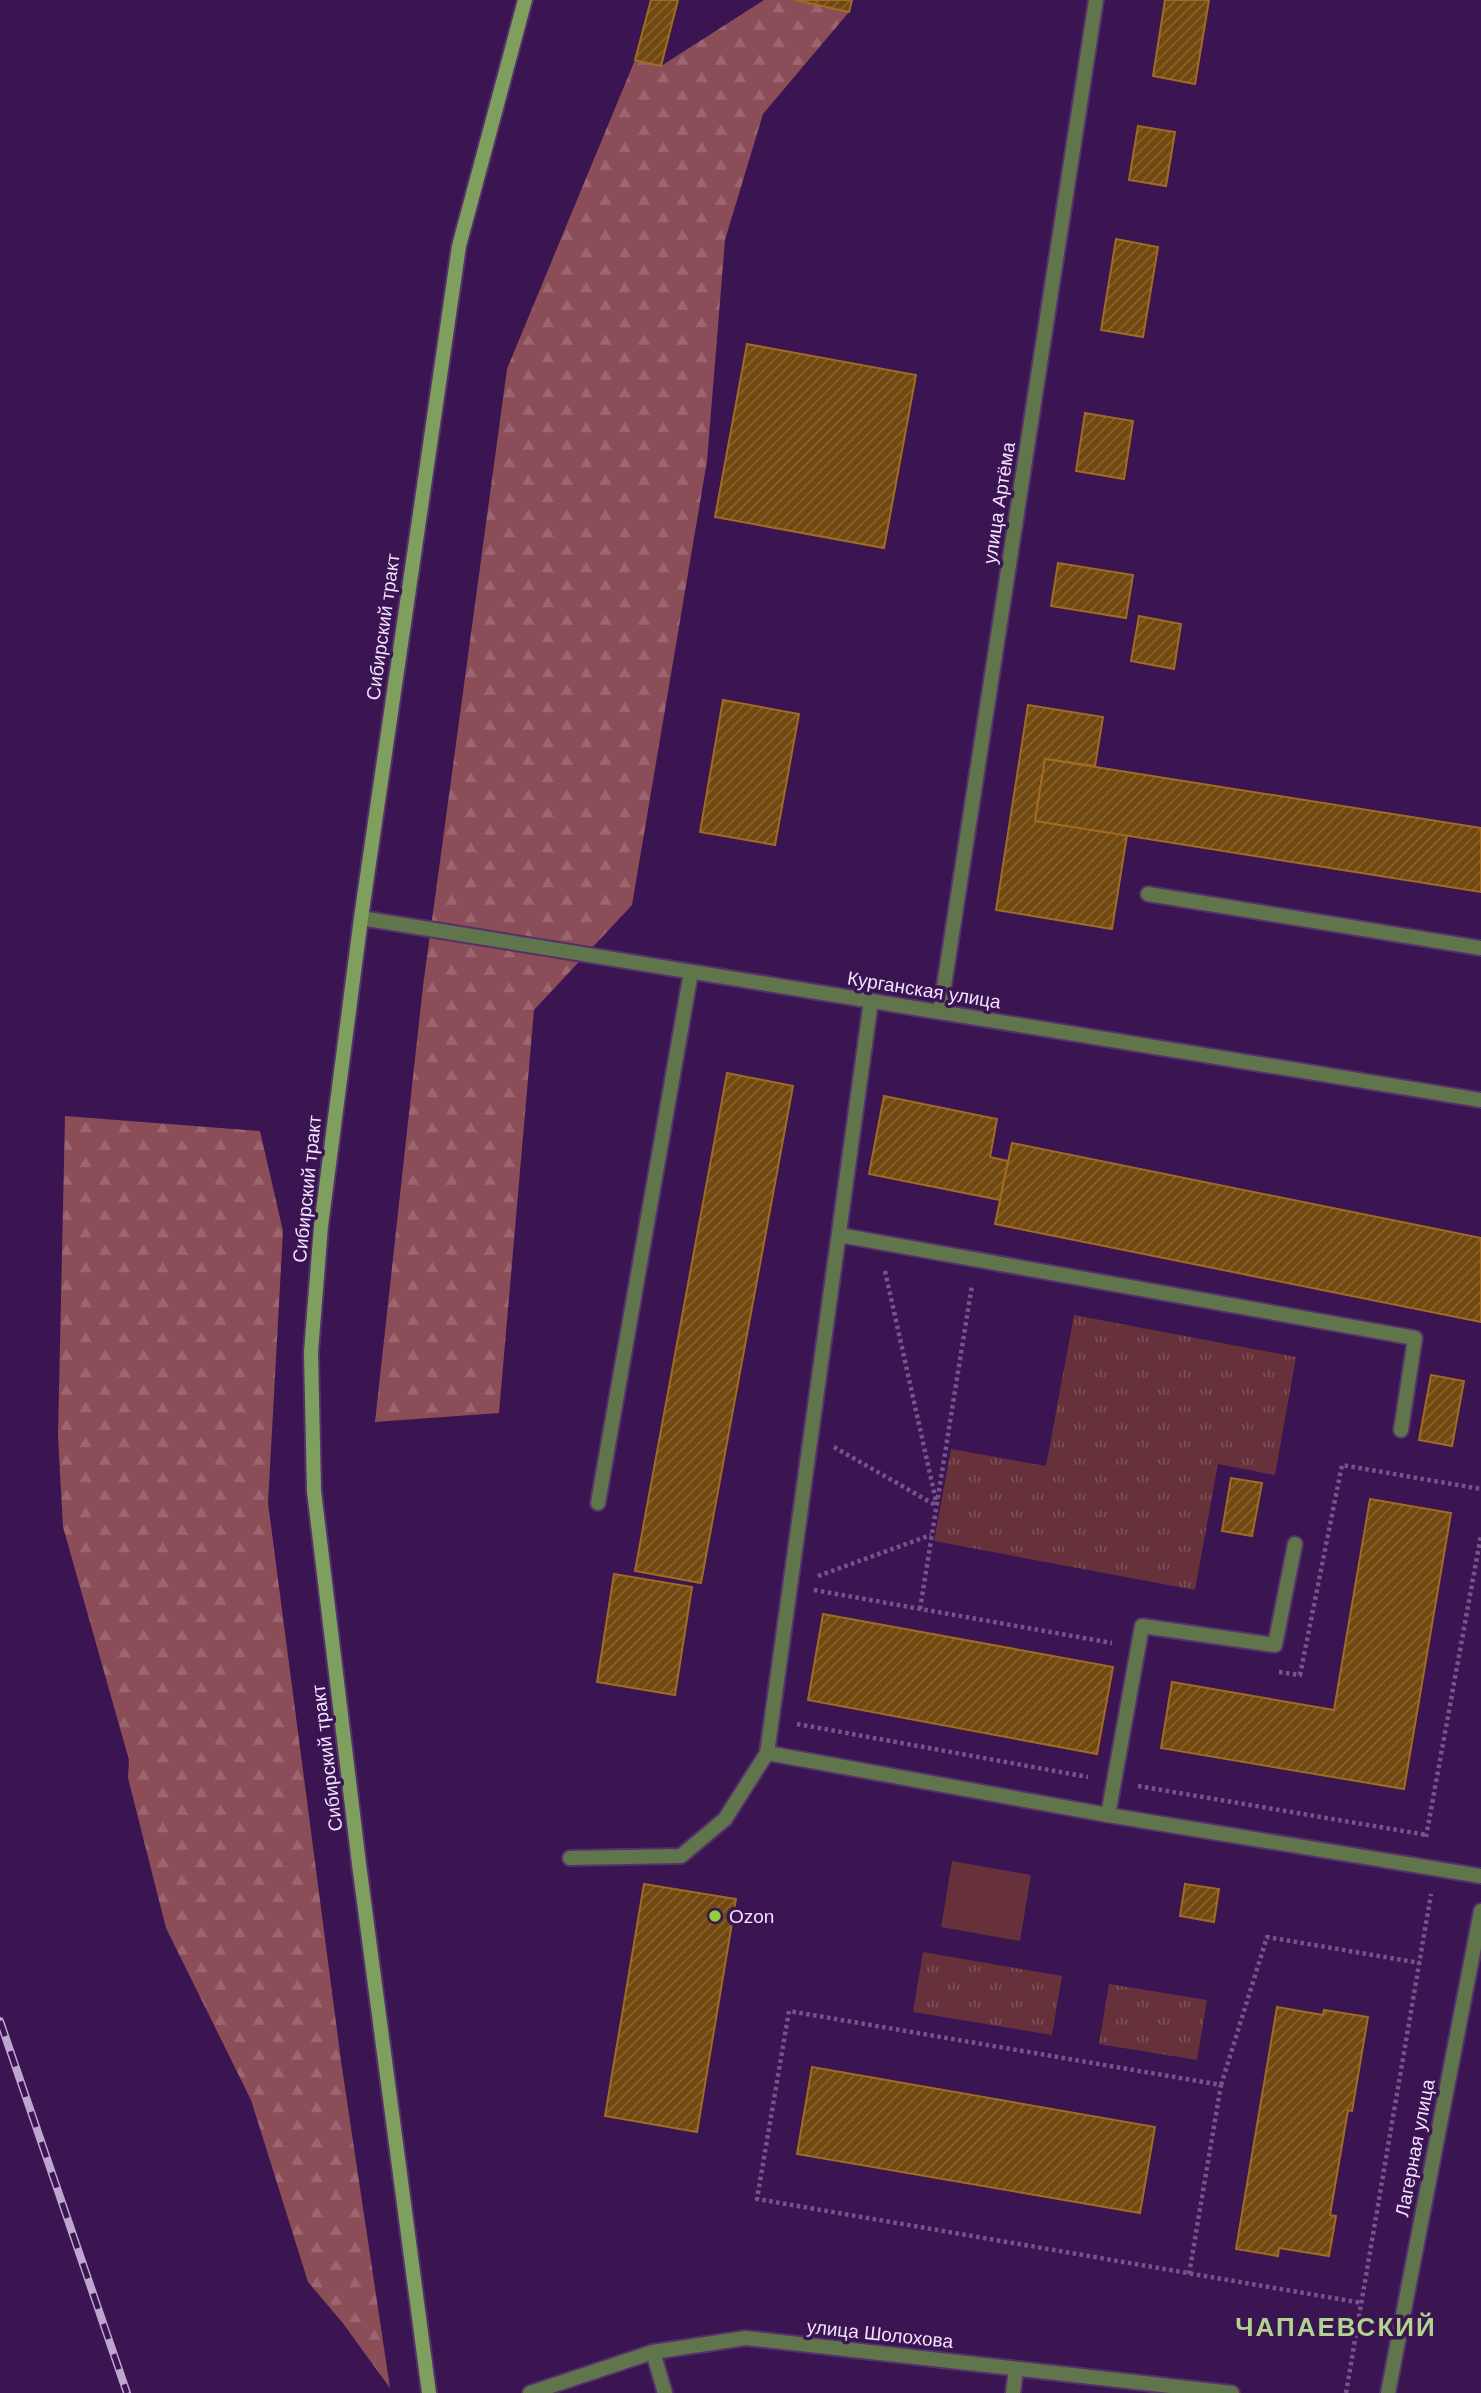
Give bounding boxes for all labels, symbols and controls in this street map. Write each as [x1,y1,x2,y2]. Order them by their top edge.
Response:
street label: улица Артёма [979,440,1019,566]
street label: Сибирский тракт [362,552,404,702]
street label: Курганская улица [846,967,1003,1013]
street label: Сибирский тракт [289,1114,325,1264]
street label: Сибирский тракт [308,1683,346,1833]
place label: Ozon [729,1906,774,1927]
marker: Ozon [707,1908,723,1924]
street label: Лагерная улица [1391,2077,1439,2218]
district label: ЧАПАЕВСКИЙ [1235,2312,1437,2342]
street label: улица Шолохова [806,2316,955,2352]

